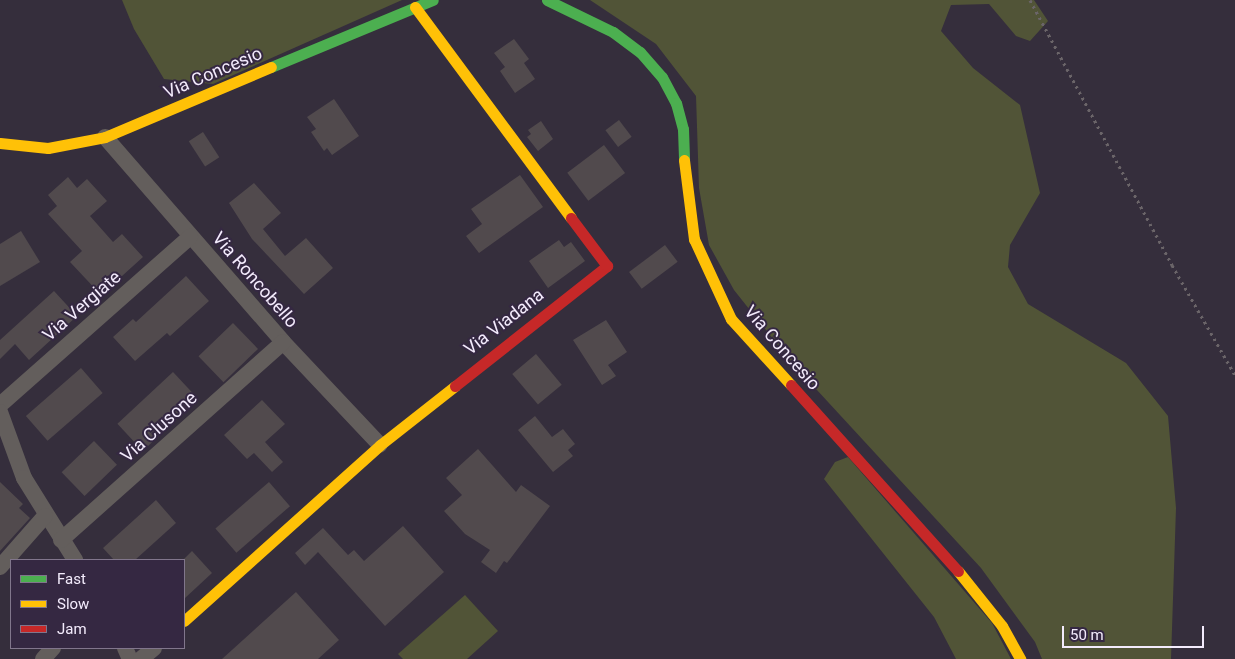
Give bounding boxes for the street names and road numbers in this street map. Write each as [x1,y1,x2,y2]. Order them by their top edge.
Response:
street label: Via Concesio [160,43,266,103]
street label: Via Roncobello [208,228,302,332]
street label: Via Vergiate [39,266,125,346]
street label: Via Viadana [460,284,548,360]
street label: Via Concesio [739,301,825,395]
street label: Via Clusone [116,387,202,467]

